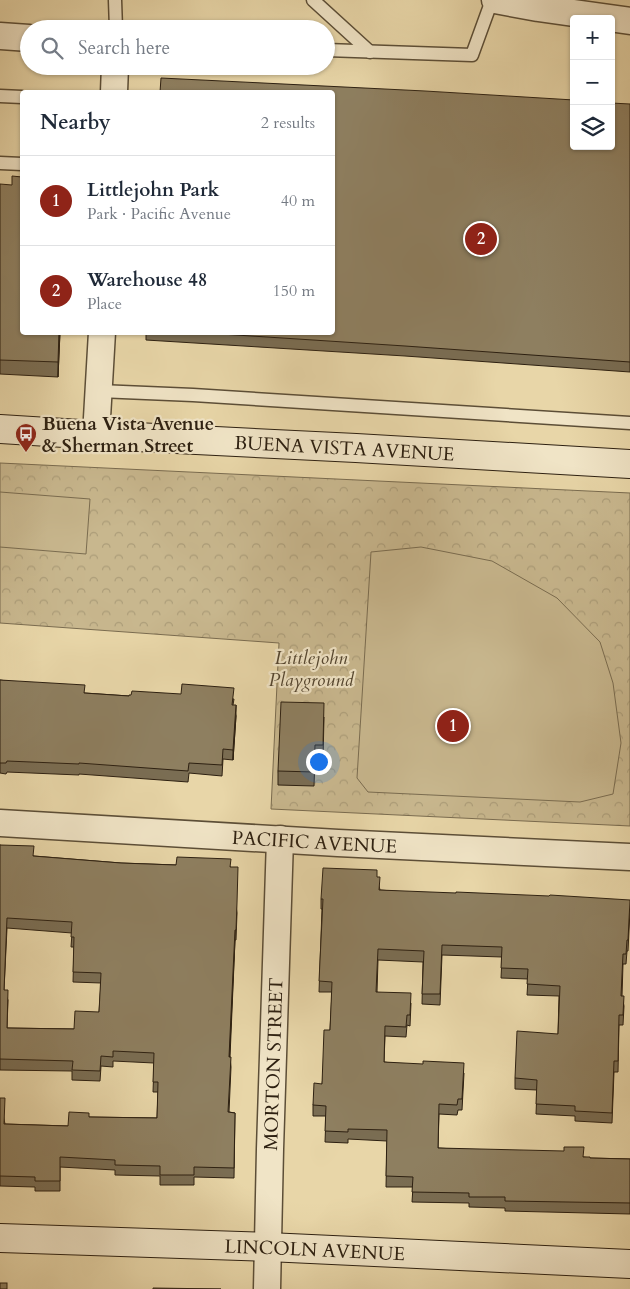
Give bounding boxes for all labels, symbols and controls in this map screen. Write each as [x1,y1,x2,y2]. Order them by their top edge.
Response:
map controls [570,15,615,150]
button: + [570,15,615,60]
search box [20,20,335,75]
icon: search [38,34,66,62]
text: Search here [78,35,170,61]
button: − [570,60,615,105]
button: layers [570,105,615,150]
text: Nearby [40,108,111,137]
text: 2 results [261,112,315,134]
text: Littlejohn Park [87,177,219,203]
text: 1 [52,190,60,212]
text: 40 m [281,190,315,212]
text: Park · Pacific Avenue [87,203,231,225]
pin: 2 [465,220,497,258]
text: Warehouse 48 [87,267,208,293]
text: 2 [52,280,60,302]
text: 150 m [273,280,315,302]
text: Place [87,293,122,315]
place label: Buena Vista Avenue & Sherman Street [42,411,214,459]
bus stop icon: Buena Vista Avenue & Sherman Street [14,422,38,453]
street label: BUENA VISTA AVENUE [234,430,455,468]
park label: Littlejohn Playground [268,645,354,693]
pin: 1 [437,707,469,745]
your location [306,749,332,775]
street label: PACIFIC AVENUE [231,825,398,860]
street label: MORTON STREET [258,977,290,1151]
street label: LINCOLN AVENUE [224,1234,406,1267]

